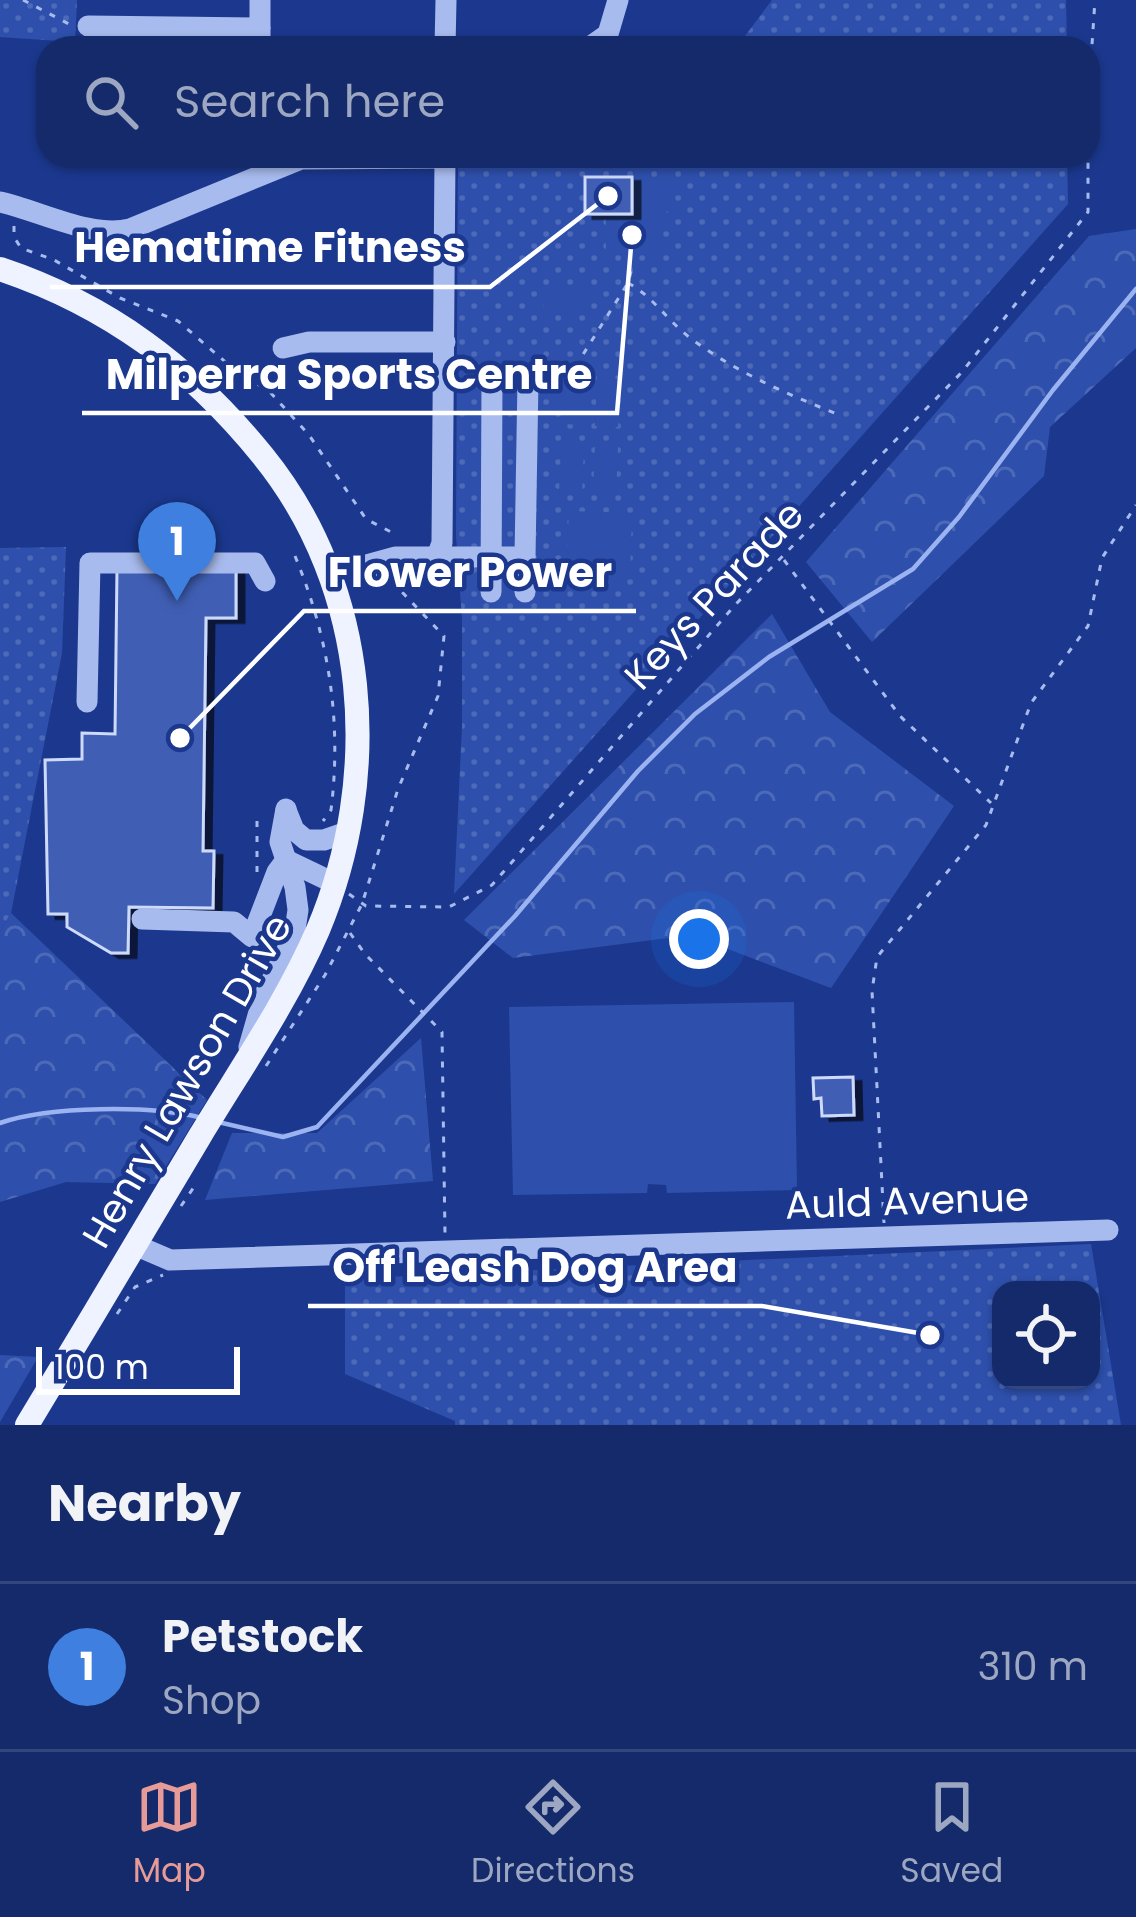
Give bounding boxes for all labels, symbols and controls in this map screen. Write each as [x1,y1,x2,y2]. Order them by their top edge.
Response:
search box [36,36,1100,168]
icon: search [78,69,144,135]
text: Search here [174,70,445,133]
callout: Hematime Fitness [50,209,490,287]
text: Hematime Fitness [74,218,466,277]
callout: Milperra Sports Centre [82,335,617,413]
text: Milperra Sports Centre [106,345,592,404]
street label: Keys Parade [612,488,816,702]
pin: 1 [138,502,216,601]
callout: Flower Power [304,533,636,611]
text: Flower Power [328,543,612,602]
street label: Henry Lawson Drive [69,904,305,1258]
your location [669,909,729,969]
street label: Auld Avenue [784,1169,1030,1233]
callout: Off Leash Dog Area [308,1228,762,1306]
text: Off Leash Dog Area [332,1238,738,1297]
map controls [992,1281,1100,1389]
button: locate [992,1281,1100,1389]
scale bar [36,1341,240,1394]
text: 100 m [54,1344,149,1391]
text: Nearby [48,1467,241,1539]
text: Petstock [162,1605,363,1668]
text: 1 [80,1639,94,1694]
text: 310 m [977,1639,1088,1694]
text: Shop [162,1673,261,1728]
tab: Map [133,1774,206,1896]
tab: Directions [471,1774,635,1896]
tab: Saved [900,1774,1003,1896]

